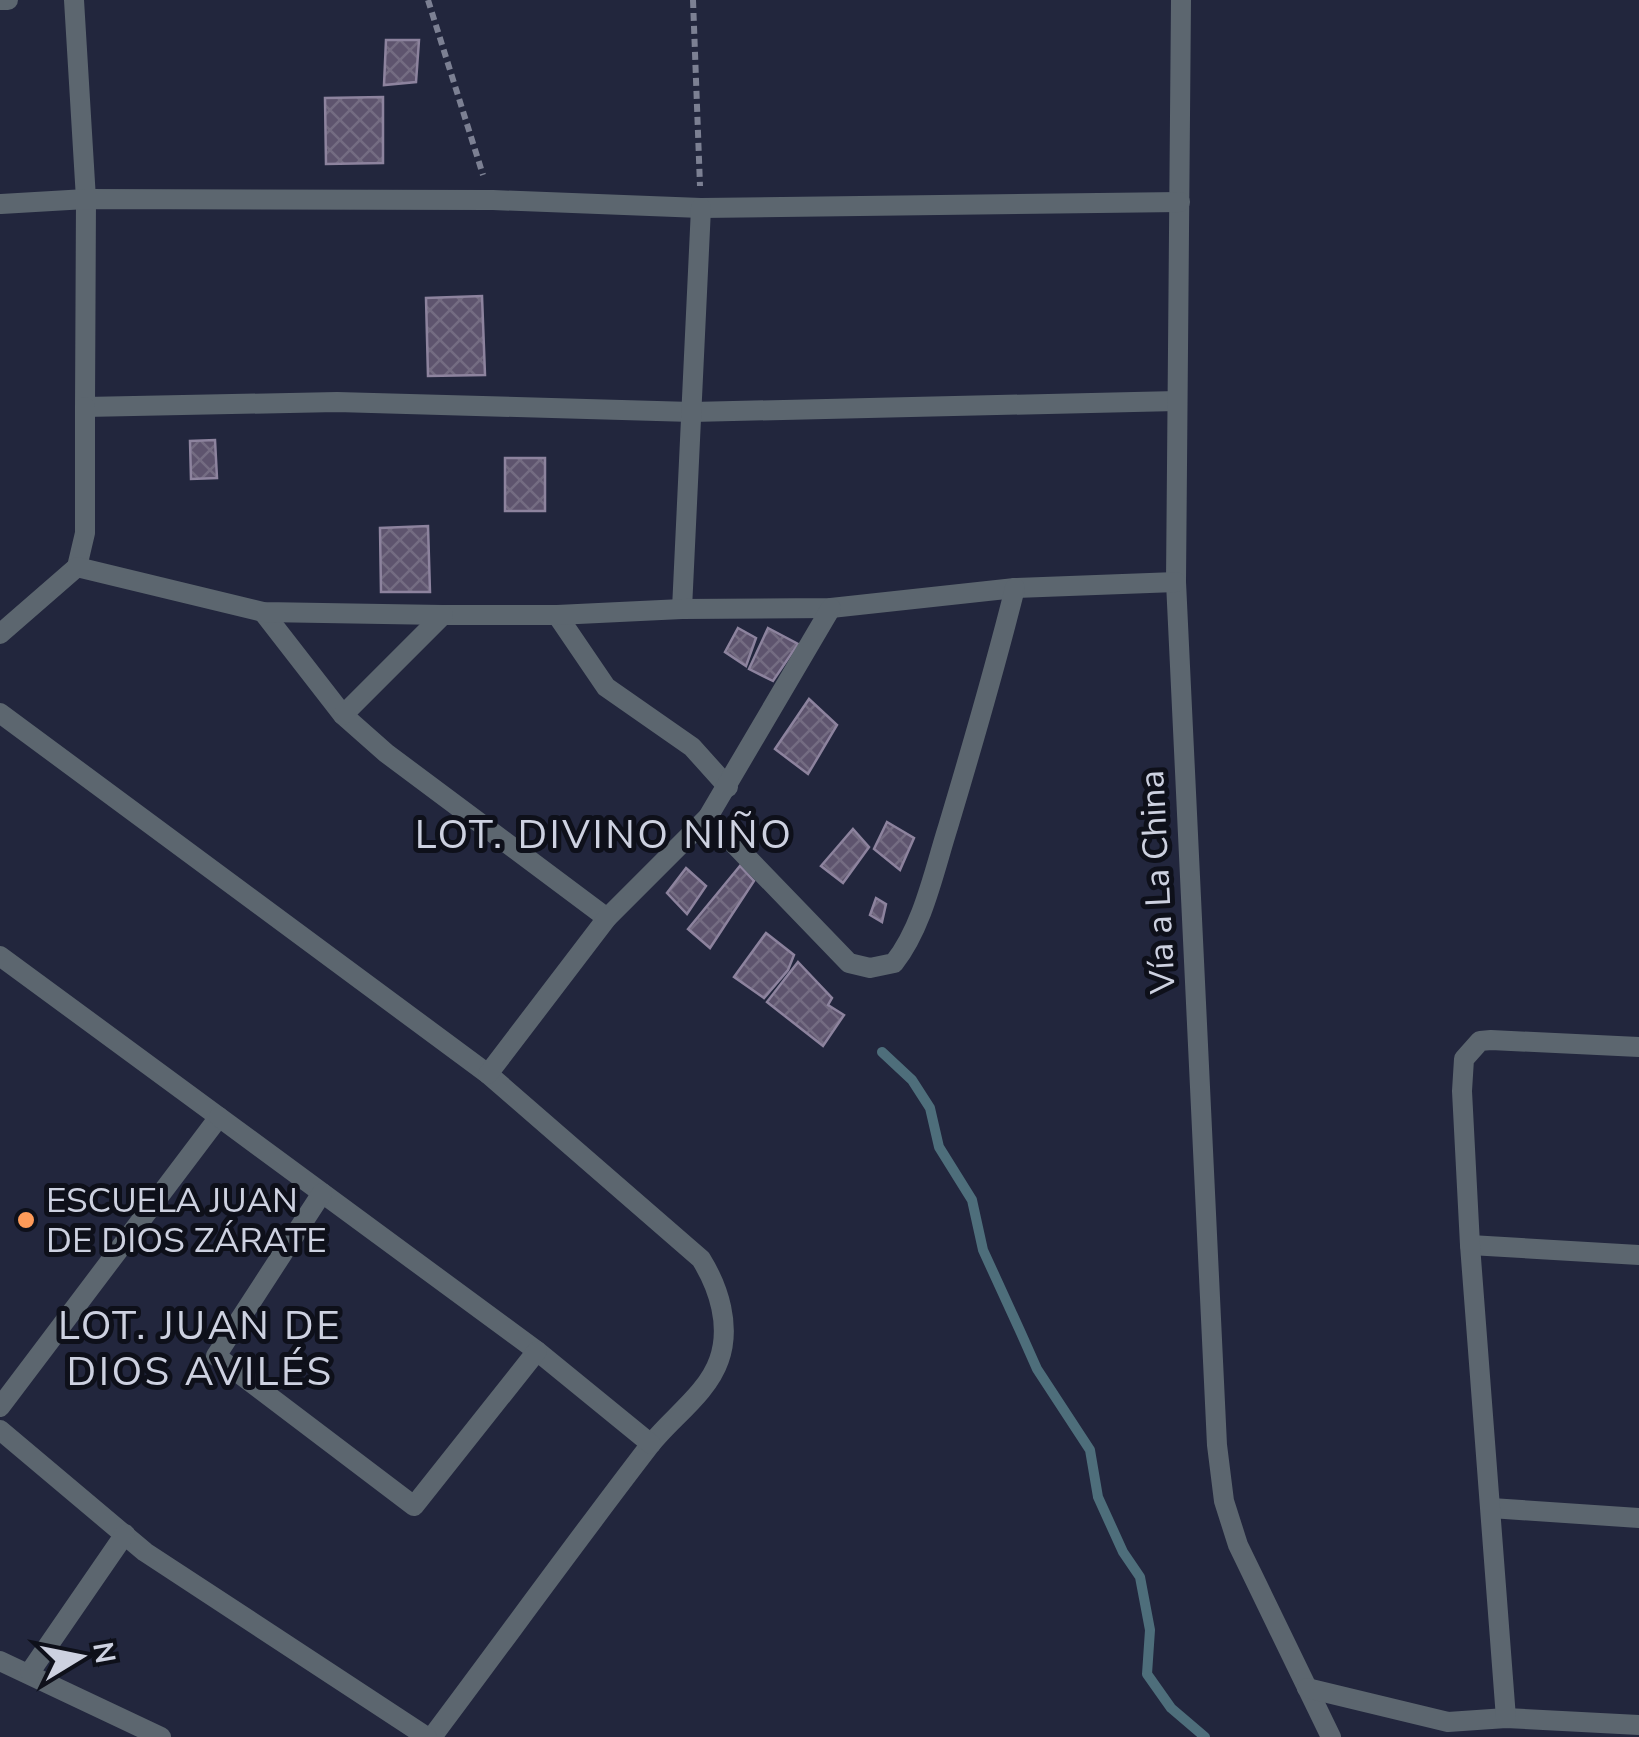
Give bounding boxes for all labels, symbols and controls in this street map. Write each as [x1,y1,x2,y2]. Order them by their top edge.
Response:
street label: Vía a La China [1128,769,1187,996]
district label: LOT. DIVINO NIÑO [415,808,793,862]
place label: ESCUELA JUAN DE DIOS ZÁRATE [46,1177,327,1264]
marker: ESCUELA JUAN DE DIOS ZÁRATE [15,1209,37,1231]
district label: LOT. JUAN DE DIOS AVILÉS [58,1299,342,1399]
north arrow [30,1607,130,1707]
text: N [83,1639,124,1666]

